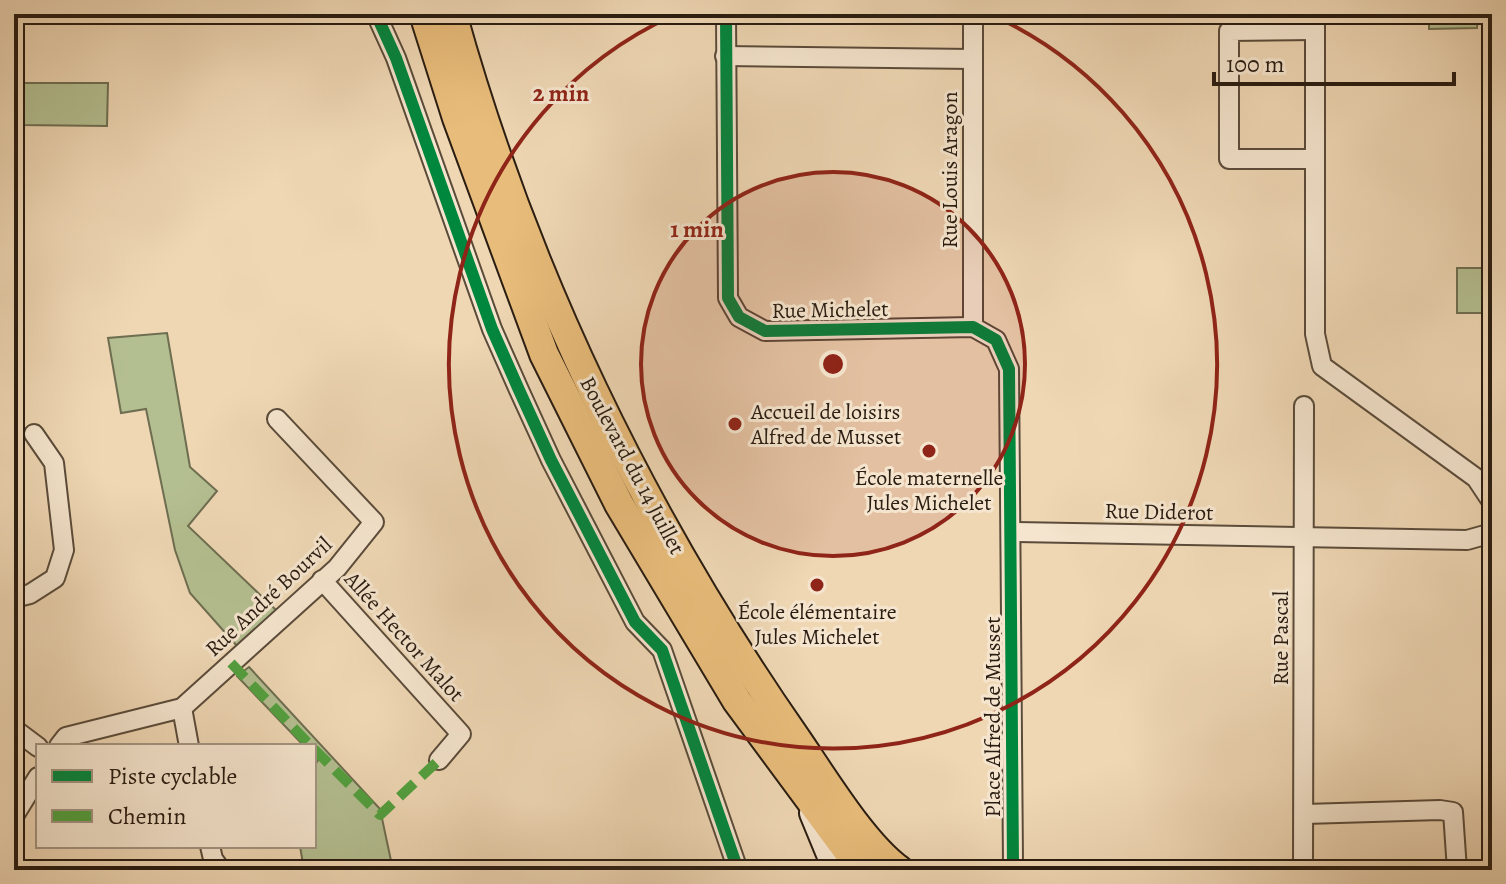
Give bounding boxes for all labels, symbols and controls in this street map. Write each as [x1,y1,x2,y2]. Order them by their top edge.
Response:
scale bar [1214,36,1454,86]
text: 100 m [1226,48,1285,80]
text: 2 min [533,77,590,109]
street label: Rue Louis Aragon [935,91,965,249]
text: 1 min [670,213,724,245]
street label: Rue Michelet [771,294,889,326]
centre of rings [819,350,847,378]
street label: Boulevard du 14 Juillet [573,371,692,560]
place label: Accueil de loisirs Alfred de Musset [750,397,901,452]
marker: Accueil de loisirs Alfred de Musset [726,415,744,433]
marker: École maternelle Jules Michelet [920,442,938,460]
place label: École maternelle Jules Michelet [855,463,1003,518]
street label: Rue Diderot [1104,496,1214,528]
street label: Rue André Bourvil [199,530,339,663]
street label: Allée Hector Malot [337,564,471,708]
marker: École élémentaire Jules Michelet [808,576,826,594]
street label: Rue Pascal [1266,591,1296,685]
place label: École élémentaire Jules Michelet [737,597,897,652]
street label: Place Alfred de Musset [978,616,1008,818]
legend [36,744,316,848]
text: Piste cyclable [108,760,237,792]
text: Chemin [108,800,186,832]

